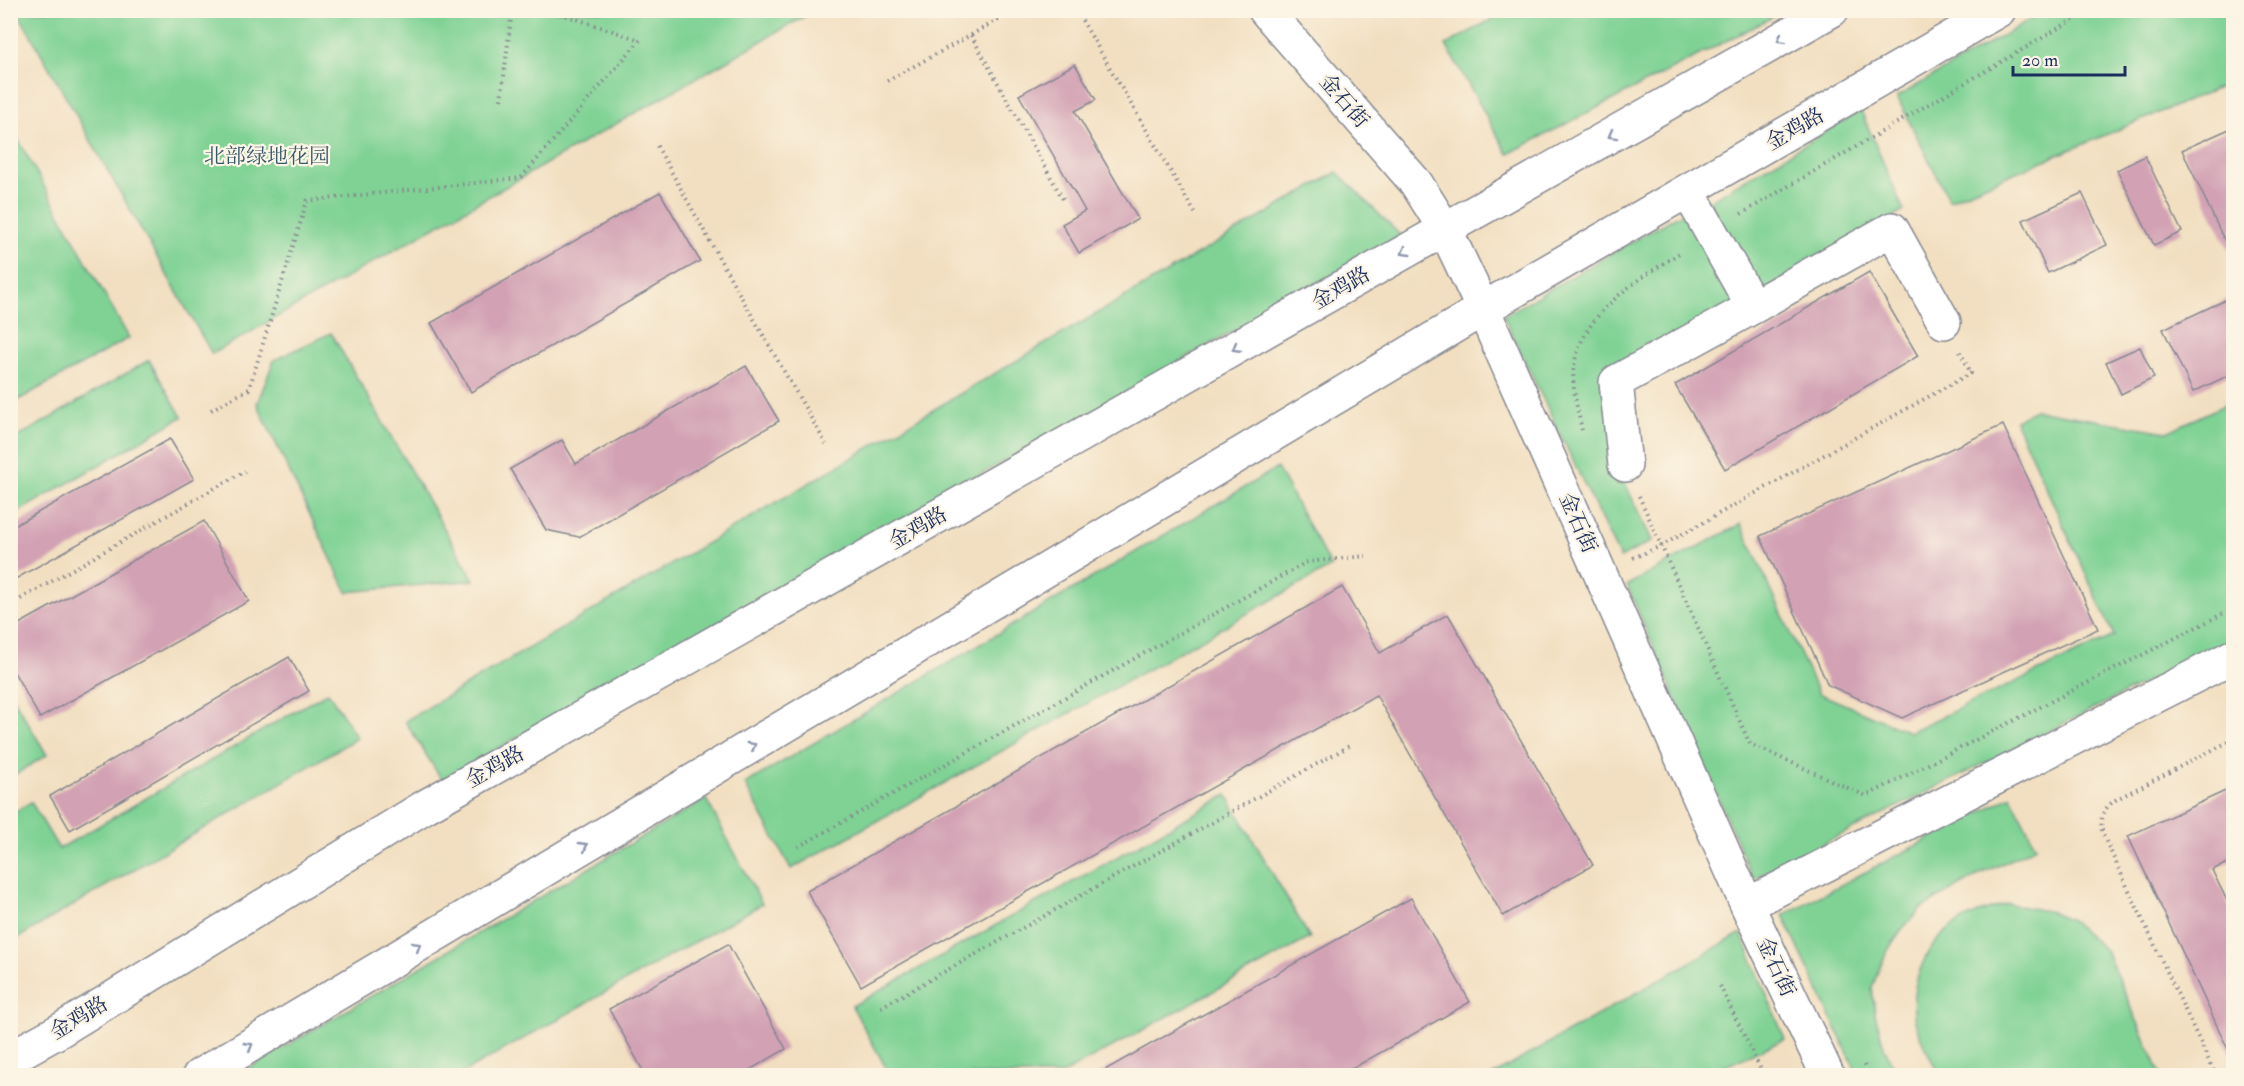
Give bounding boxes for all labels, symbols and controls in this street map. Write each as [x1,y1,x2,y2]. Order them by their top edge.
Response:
one-way arrow [1777,32,1787,43]
scale bar [2013,39,2126,77]
text: 20 m [2022,49,2058,72]
street label: 金石街 [1313,68,1375,134]
street label: 金鸡路 [1761,102,1829,156]
one-way arrow [1607,128,1618,139]
park label: 北部绿地花园 [204,143,330,170]
one-way arrow [1401,245,1411,256]
street label: 金鸡路 [1307,261,1375,315]
one-way arrow [1231,341,1242,352]
street label: 金石街 [1553,489,1603,557]
street label: 金鸡路 [884,501,952,555]
street label: 金鸡路 [461,740,529,794]
one-way arrow [746,741,756,753]
one-way arrow [578,841,588,853]
street label: 金石街 [1750,933,1802,1001]
one-way arrow [411,941,421,953]
street label: 金鸡路 [45,990,113,1046]
one-way arrow [243,1041,253,1053]

